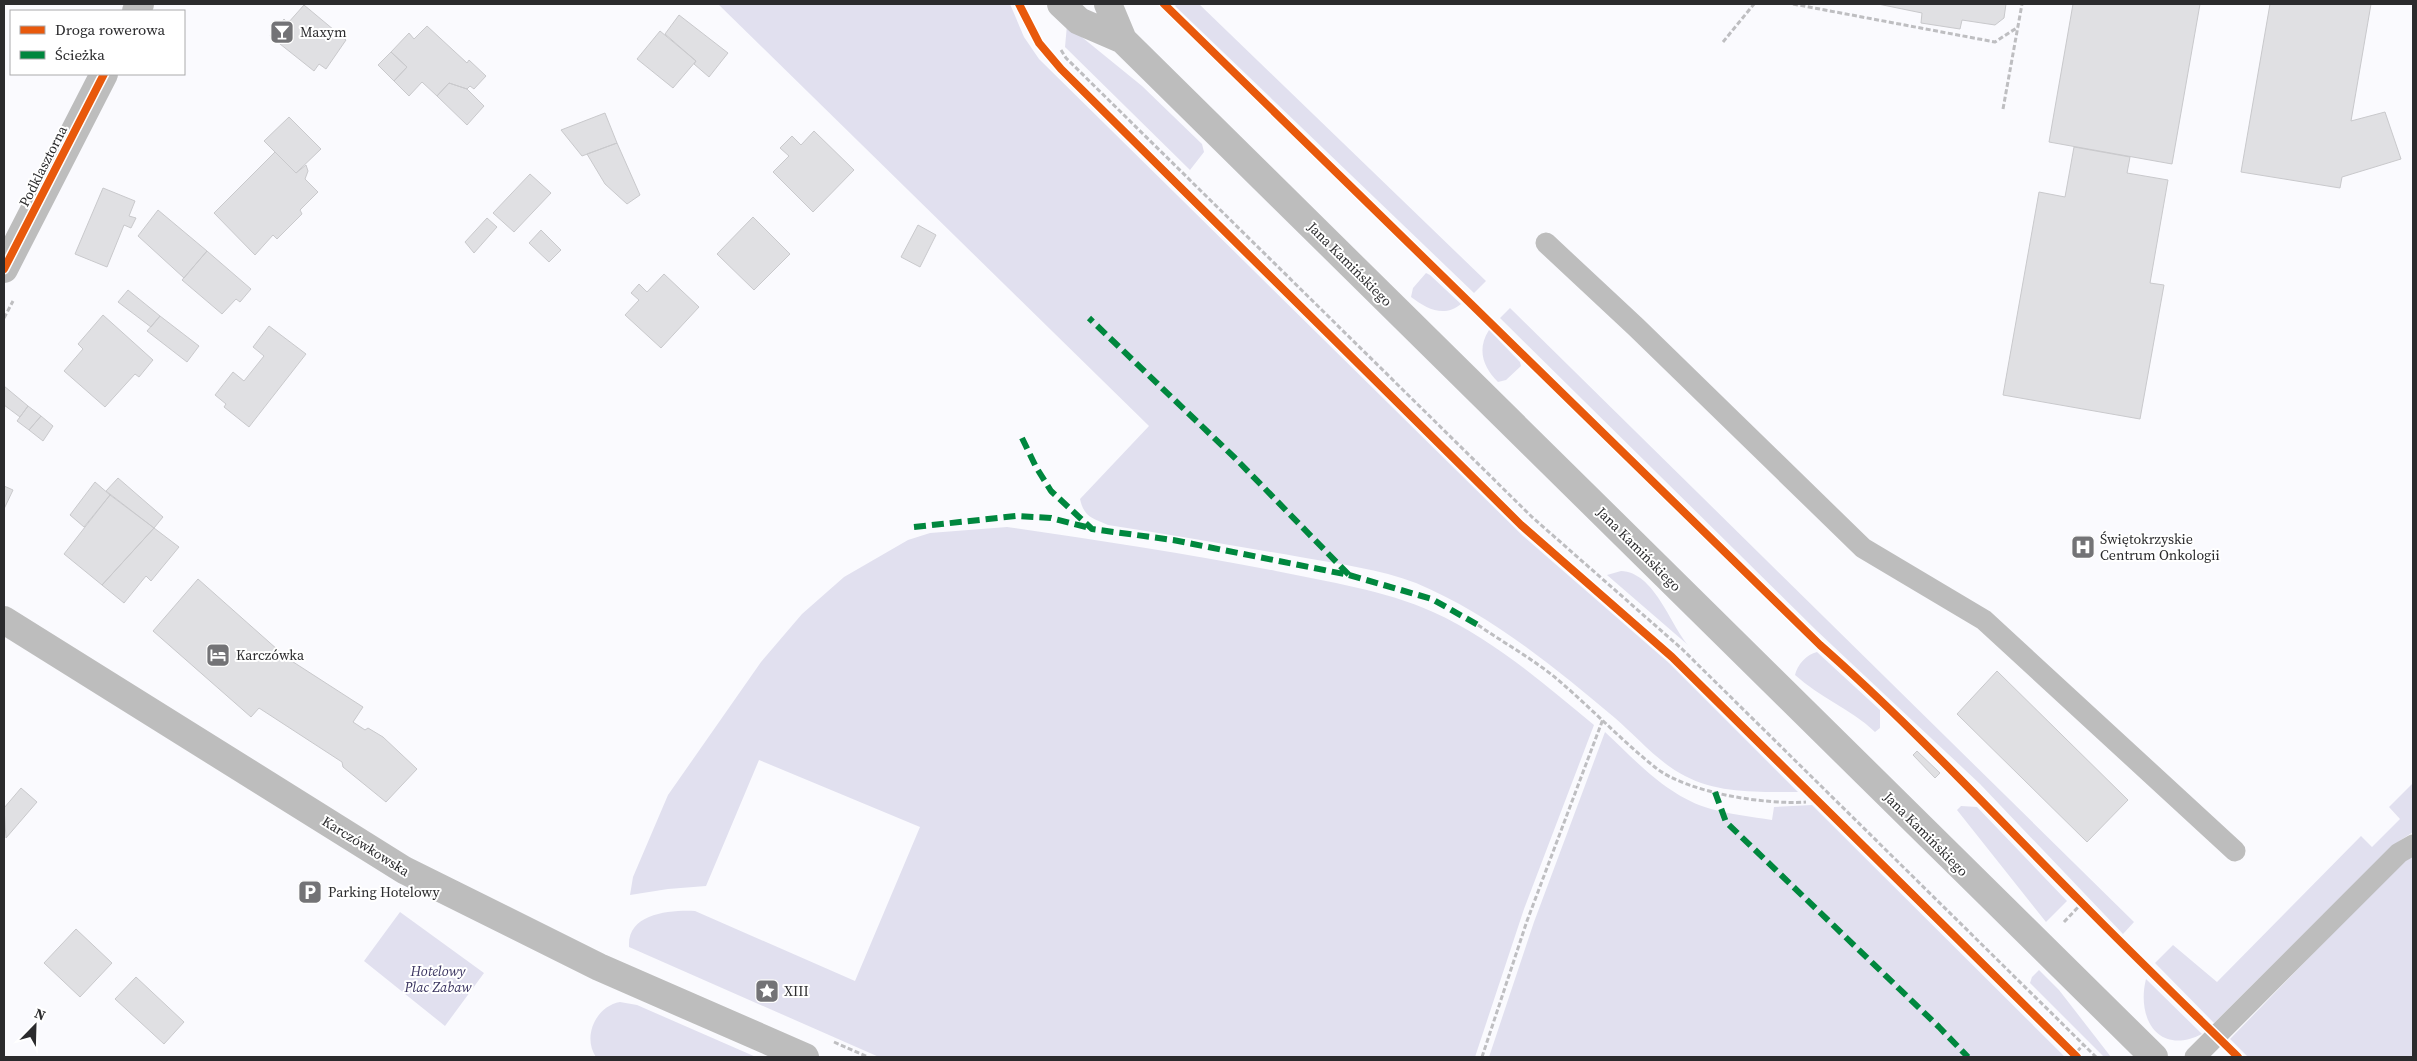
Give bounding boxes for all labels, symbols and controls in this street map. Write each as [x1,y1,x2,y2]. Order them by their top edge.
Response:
legend [10,10,185,75]
text: Droga rowerowa [55,19,166,40]
bar icon: Maxym [269,19,295,45]
place label: Maxym [300,22,347,42]
text: Ścieżka [55,44,105,65]
street label: Podklasztorna [14,121,72,210]
street label: Jana Kamińskiego [1303,217,1397,311]
street label: Jana Kamińskiego [1592,502,1686,596]
place label: Świętokrzyskie Centrum Onkologii [2100,529,2220,565]
hospital icon: Świętokrzyskie Centrum Onkologii [2070,534,2096,560]
hotel icon: Karczówka [205,642,231,668]
place label: Karczówka [236,645,305,665]
street label: Jana Kamińskiego [1879,787,1973,881]
street label: Karczówkowska [318,811,414,881]
parking icon: Parking Hotelowy [297,879,323,905]
place label: Parking Hotelowy [328,882,440,902]
park label: Hotelowy Plac Zabaw [403,961,472,997]
place icon: XIII [754,978,780,1004]
place label: XIII [784,981,809,1001]
north arrow [10,1001,60,1051]
text: N [31,1003,49,1025]

